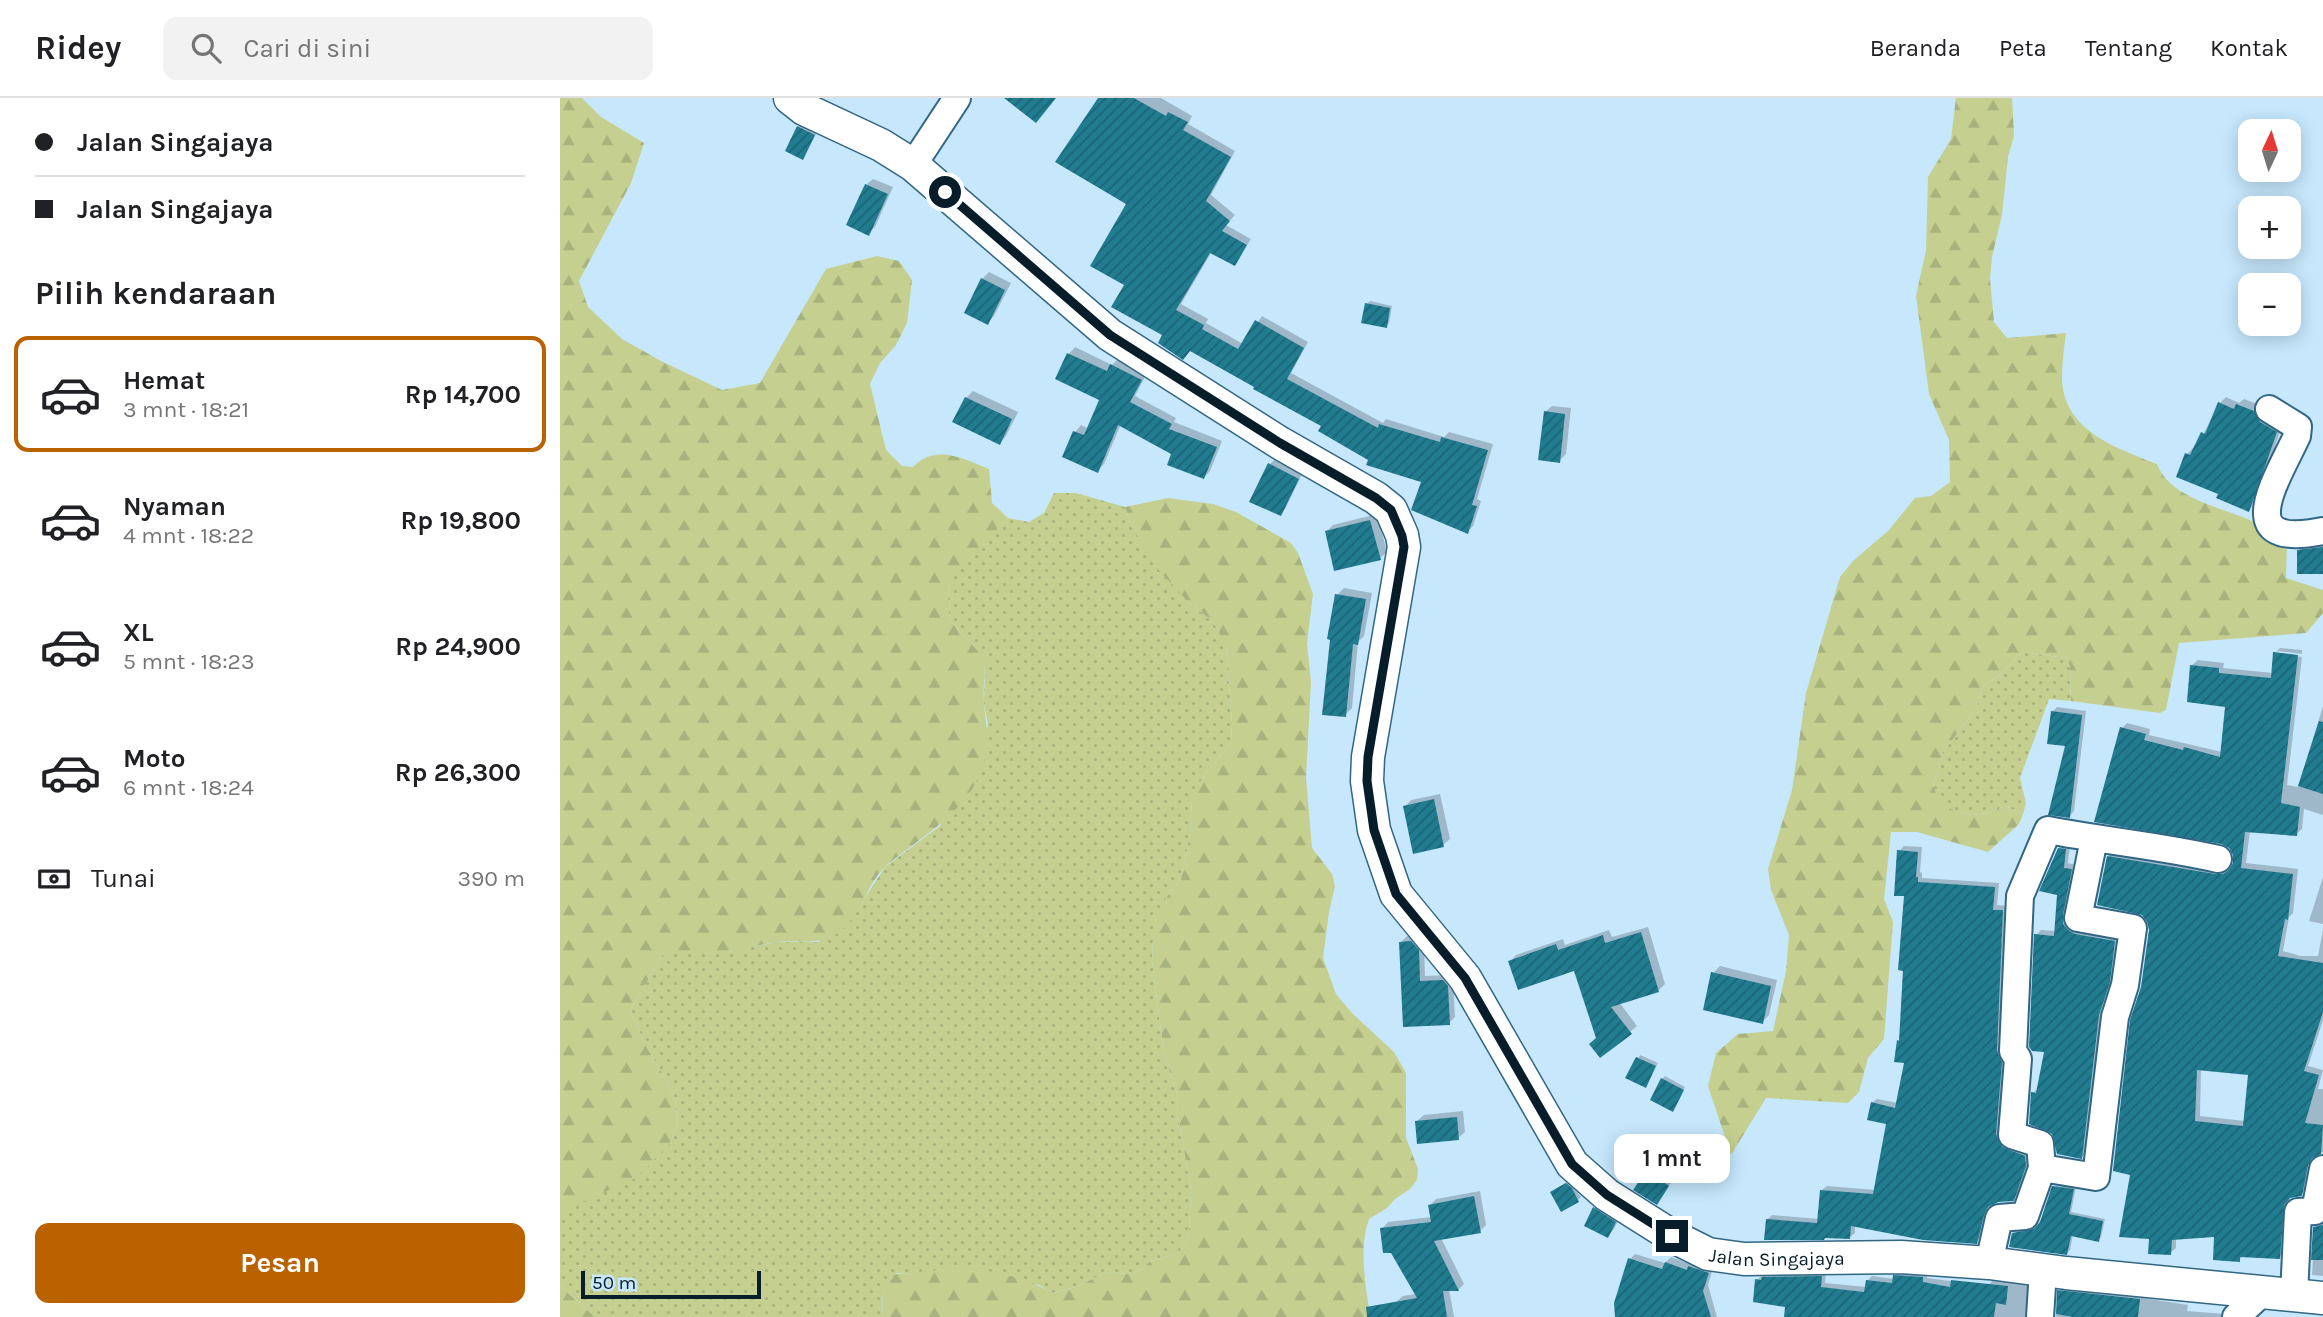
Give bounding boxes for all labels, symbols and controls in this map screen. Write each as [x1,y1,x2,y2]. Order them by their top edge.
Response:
search box [163,17,653,80]
text: Ridey [35,29,121,67]
icon: search [187,29,225,67]
text: Cari di sini [243,33,371,64]
text: Beranda [1870,34,1961,62]
text: Peta [1999,34,2047,62]
text: Tentang [2085,34,2172,62]
text: Kontak [2210,34,2288,62]
north arrow [2238,119,2301,182]
map controls [2238,119,2301,336]
text: Jalan Singajaya [77,127,274,158]
route start [929,176,961,208]
text: Jalan Singajaya [77,194,274,225]
button: + [2238,196,2301,259]
button: − [2238,273,2301,336]
text: Pilih kendaraan [35,275,276,312]
icon: car [39,363,102,426]
text: Hemat [123,365,205,396]
text: Rp 14,700 [405,379,521,410]
text: 3 mnt · 18:21 [123,396,249,423]
icon: car [39,489,102,552]
text: Nyaman [123,491,226,522]
text: Rp 19,800 [400,505,521,536]
text: 4 mnt · 18:22 [123,522,254,549]
icon: car [39,615,102,678]
text: XL [123,617,154,648]
text: Rp 24,900 [395,631,521,662]
text: 5 mnt · 18:23 [123,648,254,675]
icon: car [39,741,102,804]
text: Moto [123,743,185,774]
text: Rp 26,300 [395,757,521,788]
text: 6 mnt · 18:24 [123,774,254,801]
icon: cash [35,860,73,898]
text: Tunai [91,863,156,894]
text: 390 m [457,865,525,892]
callout: 1 mnt [1614,1134,1730,1184]
text: 1 mnt [1642,1145,1702,1172]
route end [1656,1220,1688,1252]
button: Pesan [35,1223,525,1303]
street label: Jalan Singajaya [1708,1244,1845,1271]
scale bar [581,1268,761,1300]
text: 50 m [592,1272,636,1294]

